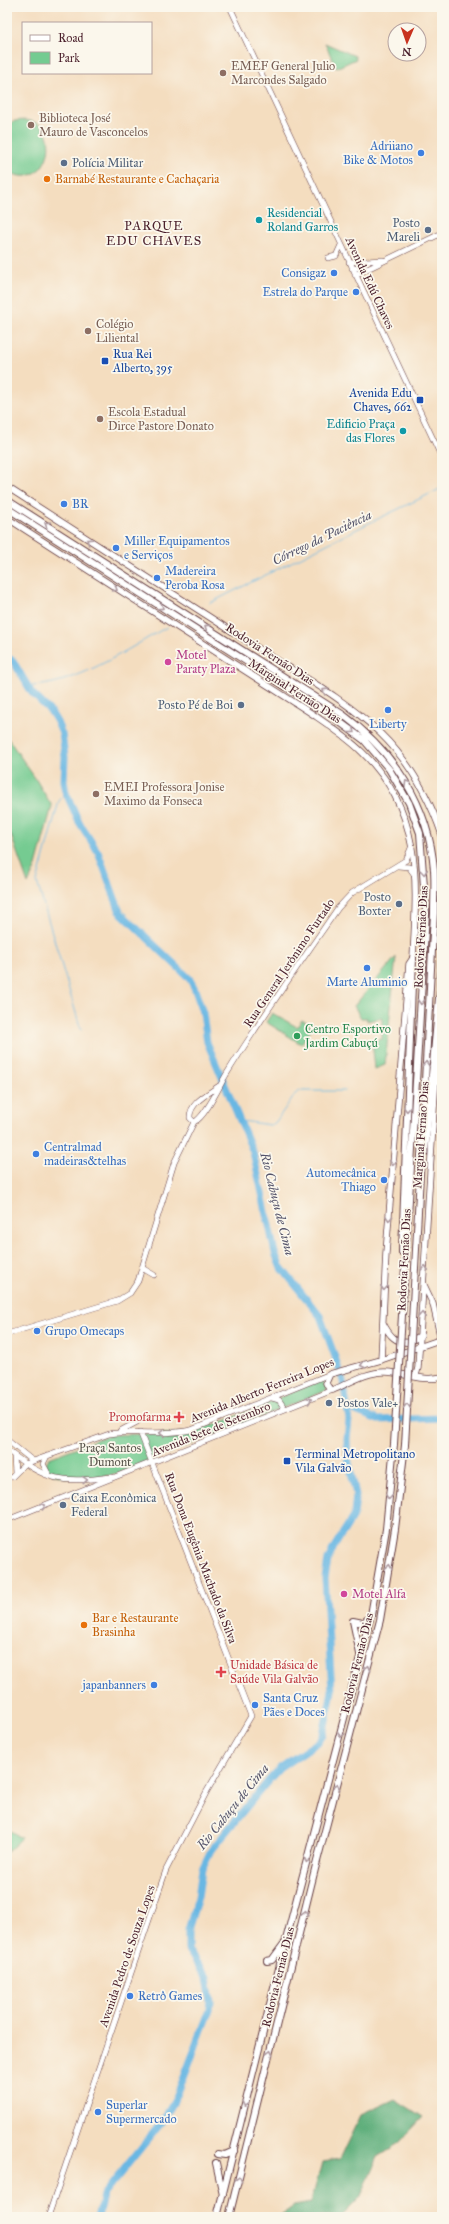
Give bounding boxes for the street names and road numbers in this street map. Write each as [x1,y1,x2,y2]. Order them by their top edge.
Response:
street label: Avenida Edú Chaves [342,234,397,331]
street label: Rodovia Fernão Dias [223,620,317,688]
street label: Marginal Fernão Dias [245,656,344,727]
street label: Rodovia Fernão Dias [411,885,431,989]
street label: Rua General Jerônimo Furtado [241,896,338,1030]
street label: Marginal Fernão Dias [410,1081,433,1189]
street label: Rodovia Fernão Dias [394,1208,414,1312]
street label: Avenida Alberto Ferreira Lopes [187,1355,336,1426]
street label: Avenida Sete de Setembro [149,1399,272,1460]
street label: Rua Dona Eugênia Machado da Silva [161,1471,240,1647]
street label: Rodovia Fernão Dias [338,1611,376,1715]
street label: Avenida Pedro de Souza Lopes [96,1883,158,2030]
street label: Rodovia Fernão Dias [259,1925,297,2029]

